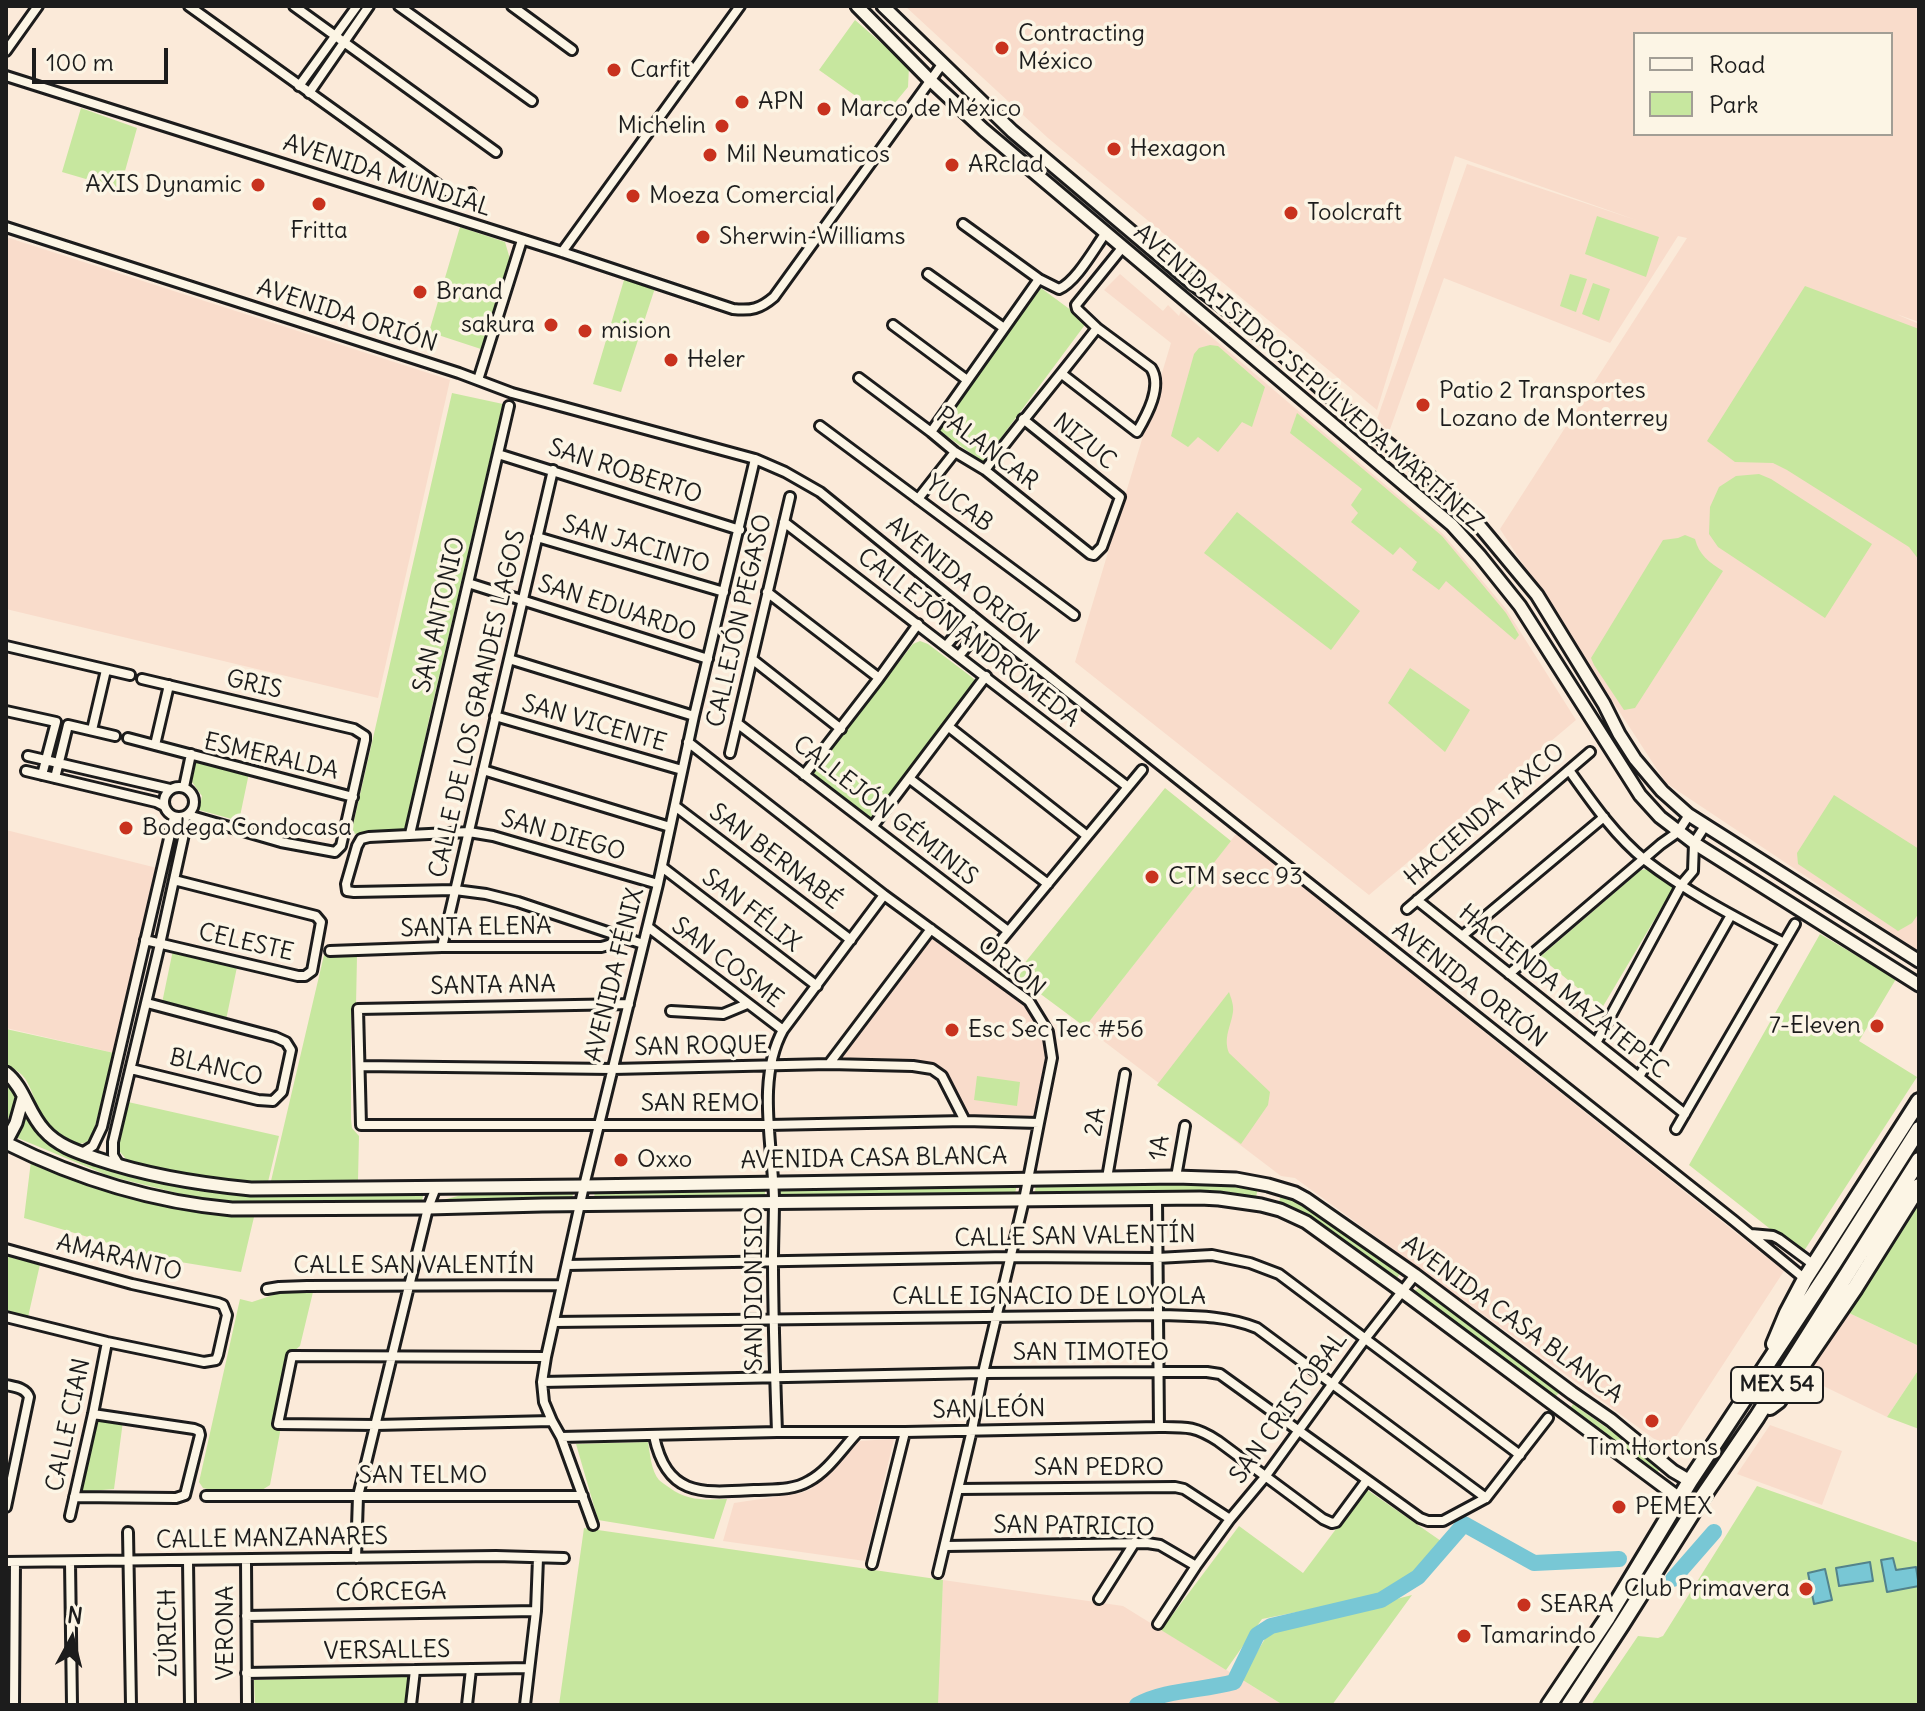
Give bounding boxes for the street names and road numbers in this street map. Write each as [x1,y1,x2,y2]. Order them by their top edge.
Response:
street label: AVENIDA MUNDIAL [279,129,495,223]
street label: AVENIDA ISIDRO SEPÚLVEDA MARTÍNEZ [1127,218,1489,538]
street label: AVENIDA ORIÓN [253,273,441,359]
street label: PALANCAR [930,401,1044,497]
street label: NIZUC [1047,408,1121,476]
street label: SAN ROBERTO [545,434,705,510]
street label: YUCAB [920,469,998,539]
street label: SAN JACINTO [559,510,713,580]
street label: AVENIDA ORIÓN [880,511,1044,651]
street label: CALLEJÓN PEGASO [701,512,779,730]
street label: CALLE DE LOS GRANDES LAGOS [424,527,532,881]
street label: SAN ANTONIO [408,534,472,696]
street label: CALLEJÓN ANDRÓMEDA [851,542,1085,734]
street label: SAN EDUARDO [534,570,700,648]
street label: GRIS [223,665,285,705]
street label: SAN VICENTE [518,690,670,758]
street label: ESMERALDA [201,728,341,786]
street label: CALLEJÓN GÉMINIS [787,730,983,892]
street label: HACIENDA TAXCO [1399,738,1571,892]
street label: SAN BERNABÉ [703,798,847,916]
street label: SAN DIEGO [498,805,628,867]
street label: SAN FÉLIX [696,864,806,958]
street label: AVENIDA FÉNIX [579,885,651,1065]
street label: HACIENDA MAZATEPEC [1452,899,1674,1085]
street label: SANTA ELENA [400,912,552,944]
street label: SAN COSME [666,912,788,1014]
street label: AVENIDA ORIÓN [1386,916,1552,1054]
street label: CELESTE [196,918,296,968]
street label: ORIÓN [971,931,1051,1003]
street label: SANTA ANA [430,971,556,1001]
street label: SAN ROQUE [634,1031,768,1063]
street label: BLANCO [167,1043,265,1093]
street label: SAN REMO [641,1090,759,1118]
street label: 2A [1079,1105,1113,1139]
street label: 1A [1144,1133,1176,1163]
street label: AVENIDA CASA BLANCA [740,1142,1008,1176]
street label: SAN DIONISIO [741,1206,769,1372]
street label: CALLE SAN VALENTÍN [954,1220,1196,1254]
street label: AMARANTO [53,1229,185,1287]
street label: AVENIDA CASA BLANCA [1396,1230,1628,1410]
street label: CALLE SAN VALENTÍN [293,1252,535,1280]
street label: CALLE IGNACIO DE LOYOLA [892,1283,1206,1311]
street label: SAN CRISTÓBAL [1224,1327,1354,1489]
street label: SAN TIMOTEO [1013,1339,1169,1367]
street label: CALLE CIAN [41,1356,97,1494]
road number: MEX 54 [1731,1367,1823,1403]
street label: SAN LEÓN [932,1395,1046,1425]
street label: SAN PEDRO [1034,1454,1164,1482]
street label: SAN TELMO [359,1462,487,1490]
street label: SAN PATRICIO [993,1511,1155,1543]
street label: CALLE MANZANARES [156,1523,388,1555]
street label: CÓRCEGA [335,1578,447,1608]
street label: VERONA [212,1586,240,1680]
street label: ZÚRICH [154,1589,184,1677]
street label: VERSALLES [323,1635,451,1667]

